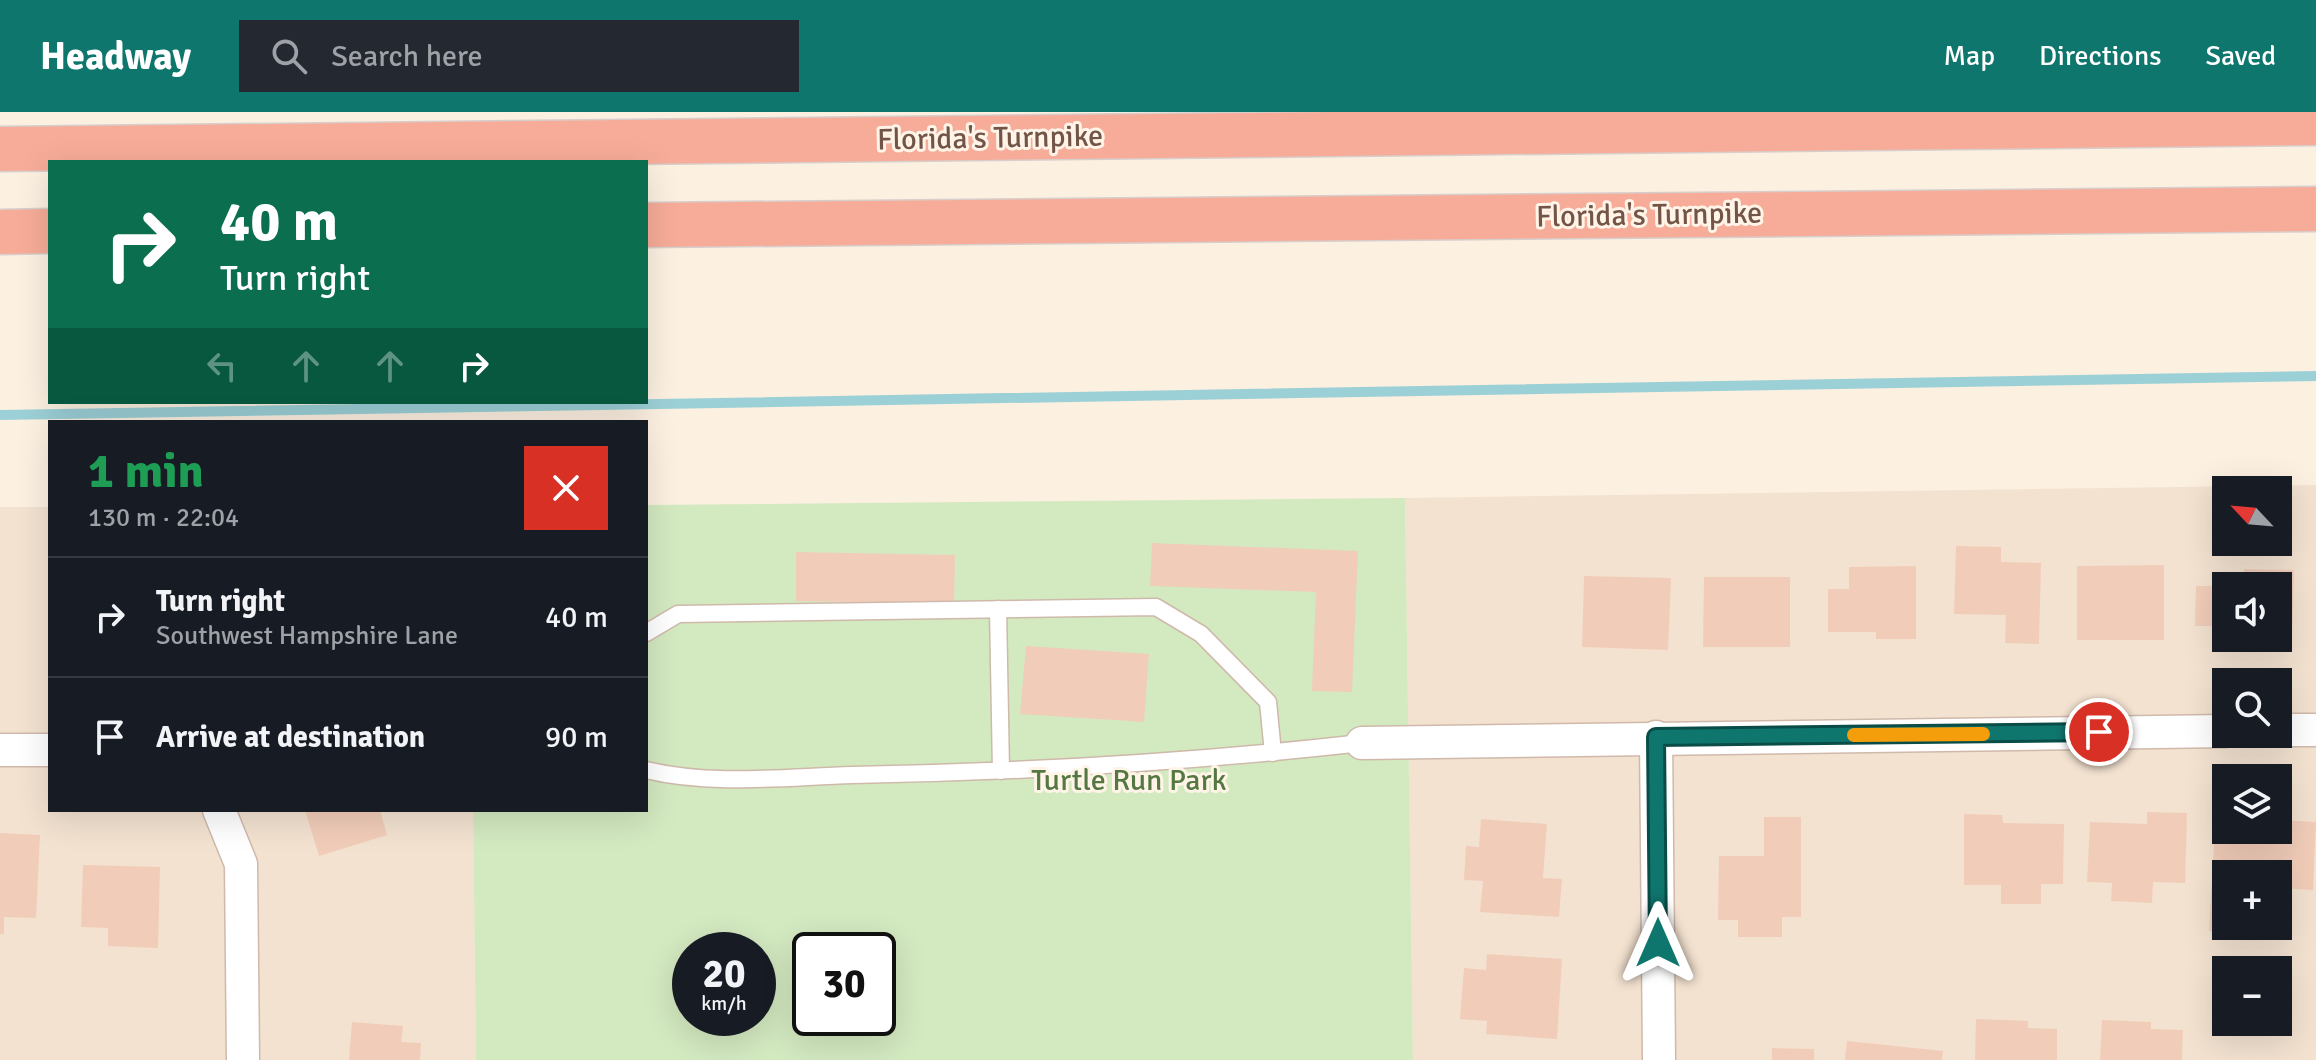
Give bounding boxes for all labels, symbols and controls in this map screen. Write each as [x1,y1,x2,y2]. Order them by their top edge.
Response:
search box [239,20,799,92]
text: Headway [40,33,191,80]
icon: search [267,34,311,78]
text: Search here [331,38,482,75]
text: Map [1943,39,1995,73]
text: Directions [2039,39,2161,73]
text: Saved [2205,39,2276,73]
street label: Florida's Turnpike [877,118,1103,158]
text: 40 m [220,187,338,256]
icon: right [88,192,192,296]
street label: Florida's Turnpike [1536,195,1762,235]
text: Turn right [220,256,370,301]
icon: left [200,344,244,388]
icon: ahead [284,344,328,388]
icon: ahead [368,344,412,388]
icon: right [452,344,496,388]
text: 1 min [88,442,204,501]
button: close [524,446,608,530]
north arrow [2212,476,2292,556]
map controls [2212,476,2292,1036]
text: 130 m · 22:04 [88,502,239,534]
button: sound [2212,572,2292,652]
text: Turn right [156,583,285,620]
icon: right [88,595,132,639]
text: 40 m [545,599,608,636]
text: Southwest Hampshire Lane [156,620,458,652]
button: search [2212,668,2292,748]
pin [2065,698,2133,766]
icon: arrive [2077,710,2121,754]
icon: arrive [88,715,132,759]
text: Arrive at destination [156,719,425,756]
text: 90 m [545,719,608,756]
park label: Turtle Run Park [1031,762,1227,799]
button: layers [2212,764,2292,844]
button: + [2212,860,2292,940]
position arrow [1616,901,1700,985]
speed limit sign: 30 [792,932,896,1036]
text: 20 [702,949,746,999]
button: − [2212,956,2292,1036]
text: km/h [701,991,747,1016]

